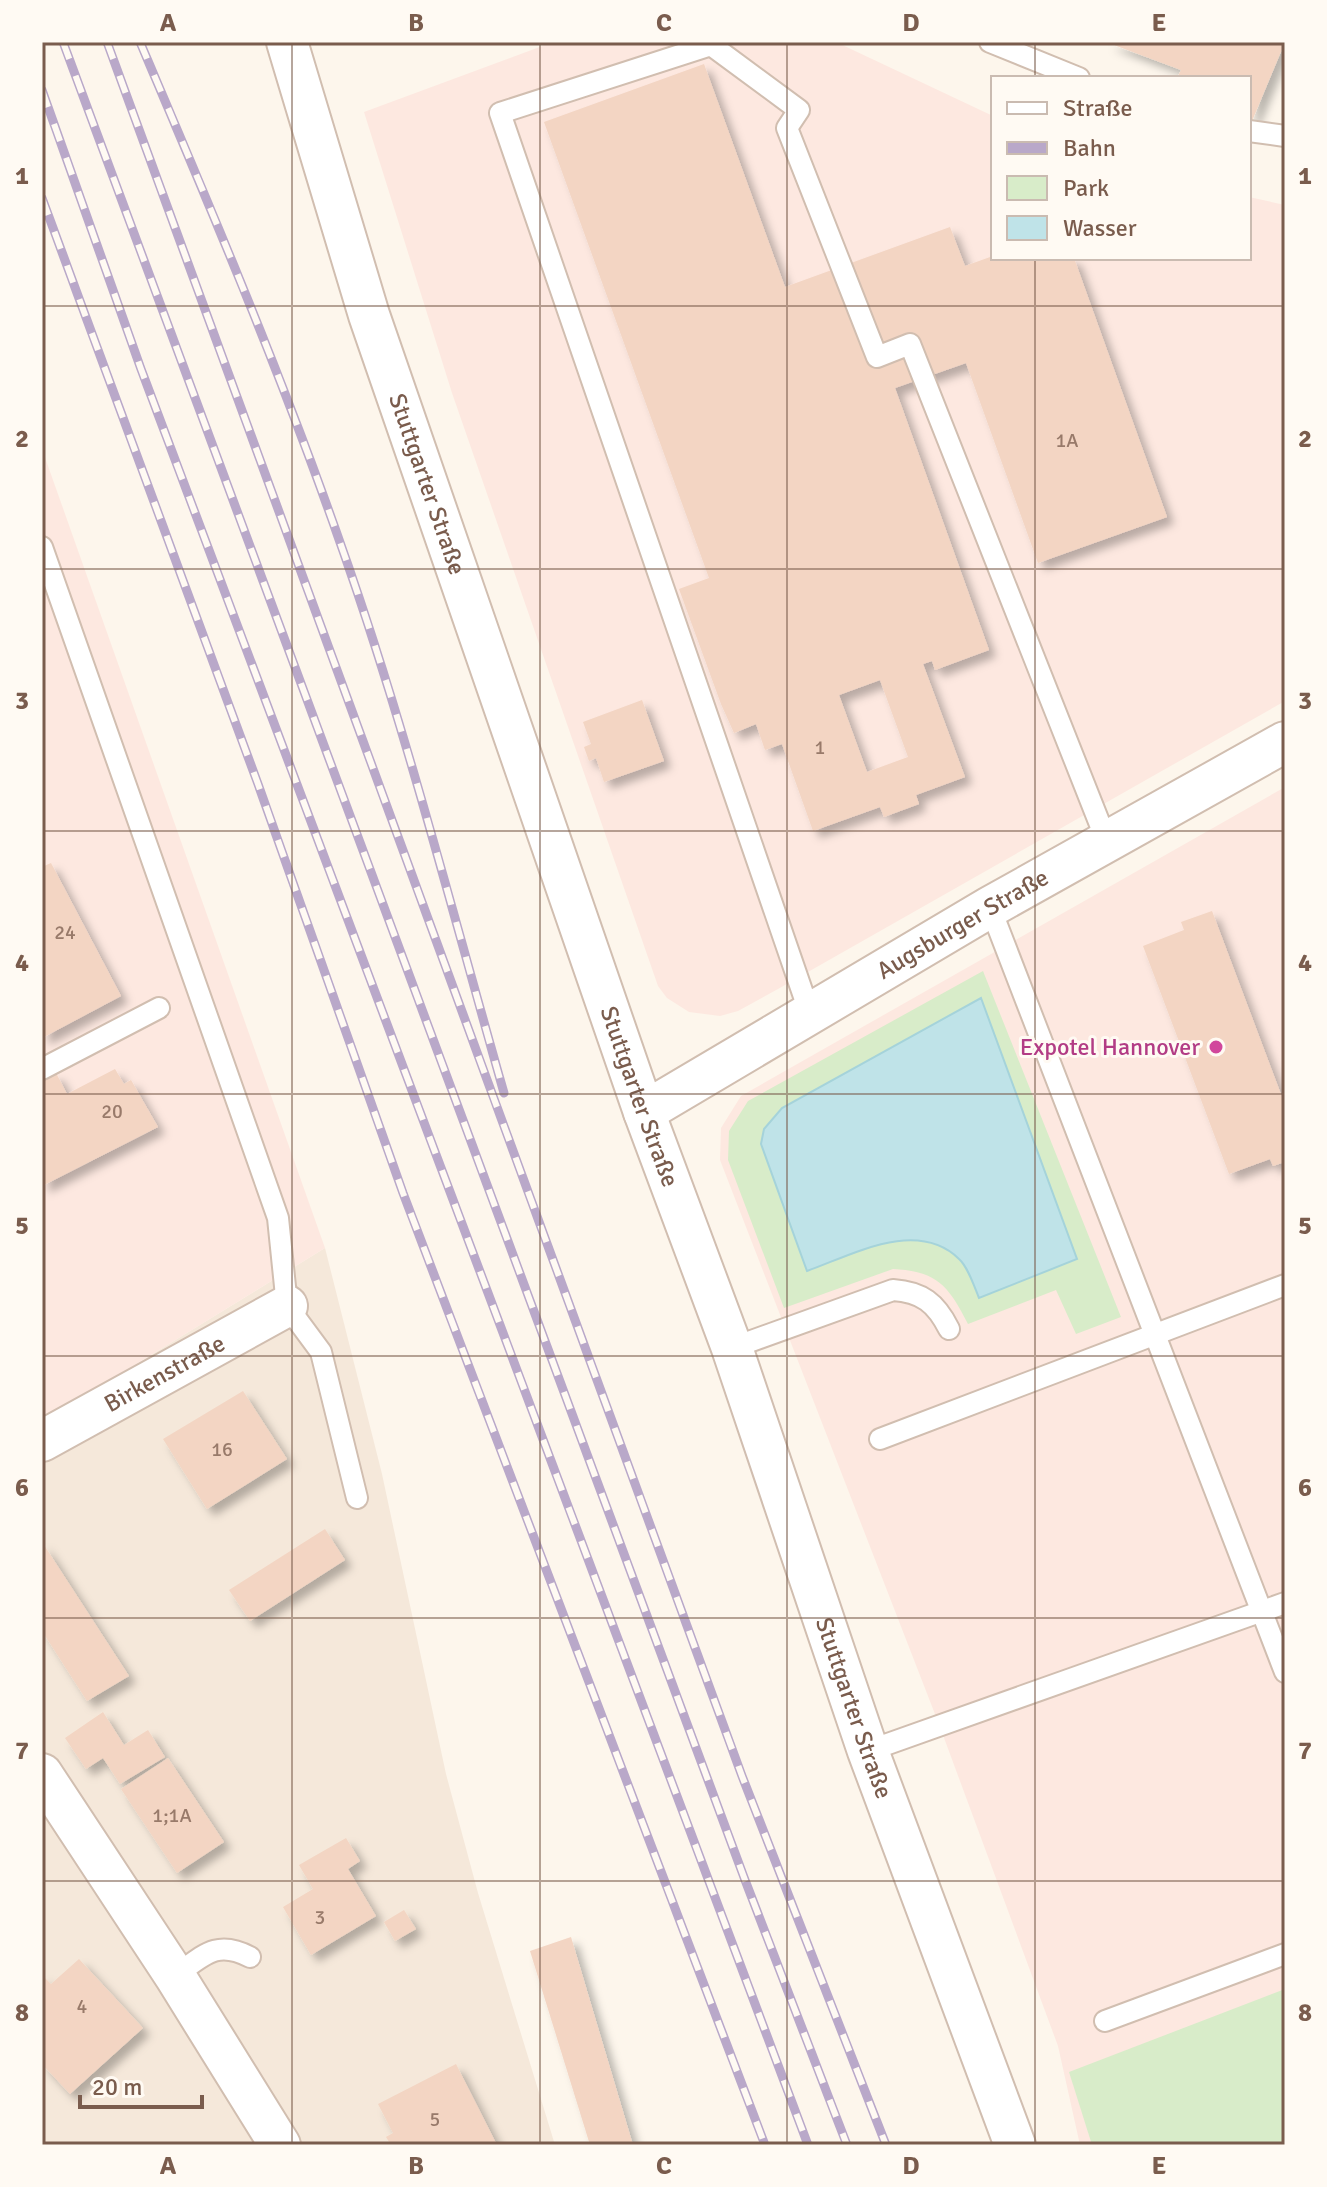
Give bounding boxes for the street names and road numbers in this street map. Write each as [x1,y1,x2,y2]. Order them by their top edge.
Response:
street label: Stuttgarter Straße [382,390,472,579]
street label: Augsburger Straße [871,862,1054,986]
street label: Stuttgarter Straße [594,1002,686,1191]
street label: Birkenstraße [99,1328,230,1419]
street label: Stuttgarter Straße [809,1613,899,1803]

